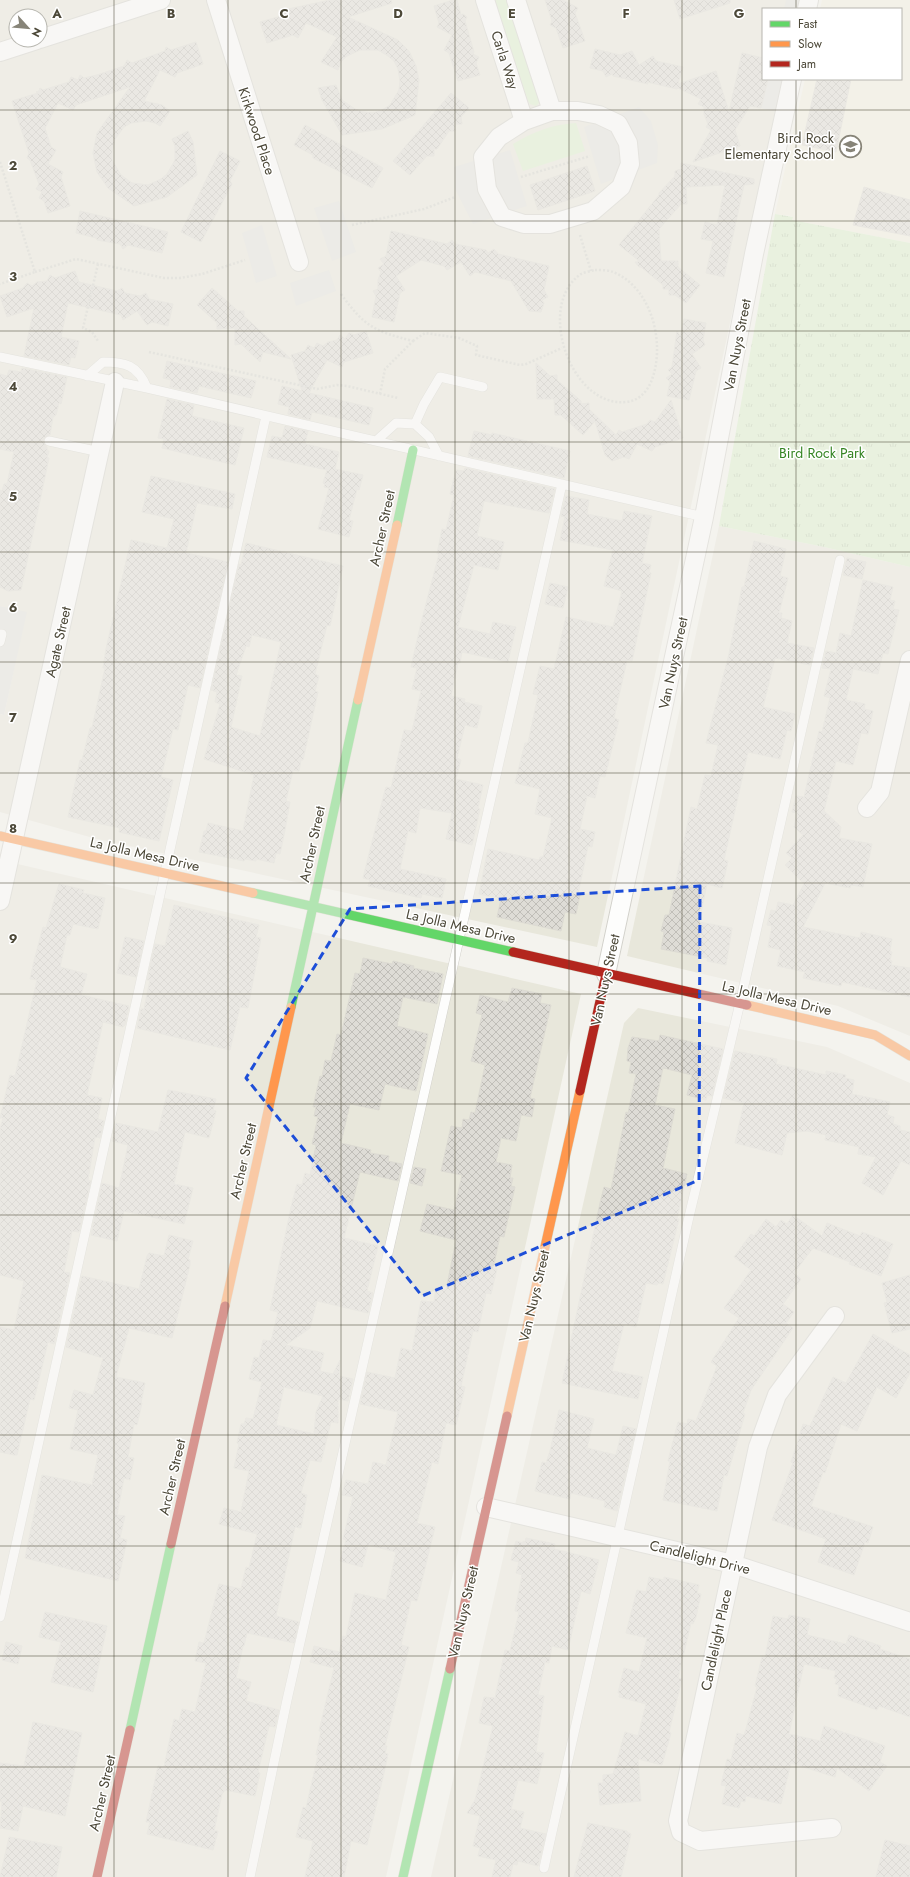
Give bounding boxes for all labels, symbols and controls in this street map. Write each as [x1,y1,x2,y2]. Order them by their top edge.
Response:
text: A [51,4,62,23]
text: B [167,4,176,23]
text: C [279,4,289,23]
text: D [393,4,403,23]
text: E [508,4,516,23]
text: F [622,4,630,23]
text: G [734,4,745,23]
north arrow [8,8,48,48]
legend [762,8,902,80]
text: Fast [798,15,817,33]
text: N [28,25,46,40]
street label: Carla Way [486,28,524,93]
text: Slow [798,35,823,53]
text: Jam [796,55,816,73]
street label: Kirkwood Place [233,85,281,177]
place label: Bird Rock Elementary School [724,128,835,164]
school or university icon: Bird Rock Elementary School [837,133,863,159]
text: 2 [9,156,17,175]
text: 3 [9,267,17,286]
street label: Van Nuys Street [718,296,756,393]
text: 4 [8,377,18,396]
park label: Bird Rock Park [779,443,866,463]
text: 5 [9,487,17,506]
street label: Archer Street [364,487,400,568]
text: 6 [9,598,18,617]
street label: Agate Street [40,604,76,679]
street label: Van Nuys Street [653,614,693,711]
text: 7 [9,708,17,727]
street label: Archer Street [294,803,330,884]
text: 8 [9,819,17,838]
street label: La Jolla Mesa Drive [88,832,202,876]
street label: La Jolla Mesa Drive [404,904,518,948]
text: 9 [9,929,18,948]
street label: Van Nuys Street [585,931,625,1028]
street label: La Jolla Mesa Drive [720,976,834,1020]
street label: Archer Street [225,1120,262,1201]
street label: Van Nuys Street [514,1247,554,1344]
street label: Archer Street [154,1436,191,1517]
street label: Candlelight Drive [648,1535,752,1579]
street label: Van Nuys Street [443,1563,483,1660]
street label: Candlelight Place [695,1587,737,1693]
street label: Archer Street [84,1752,121,1833]

